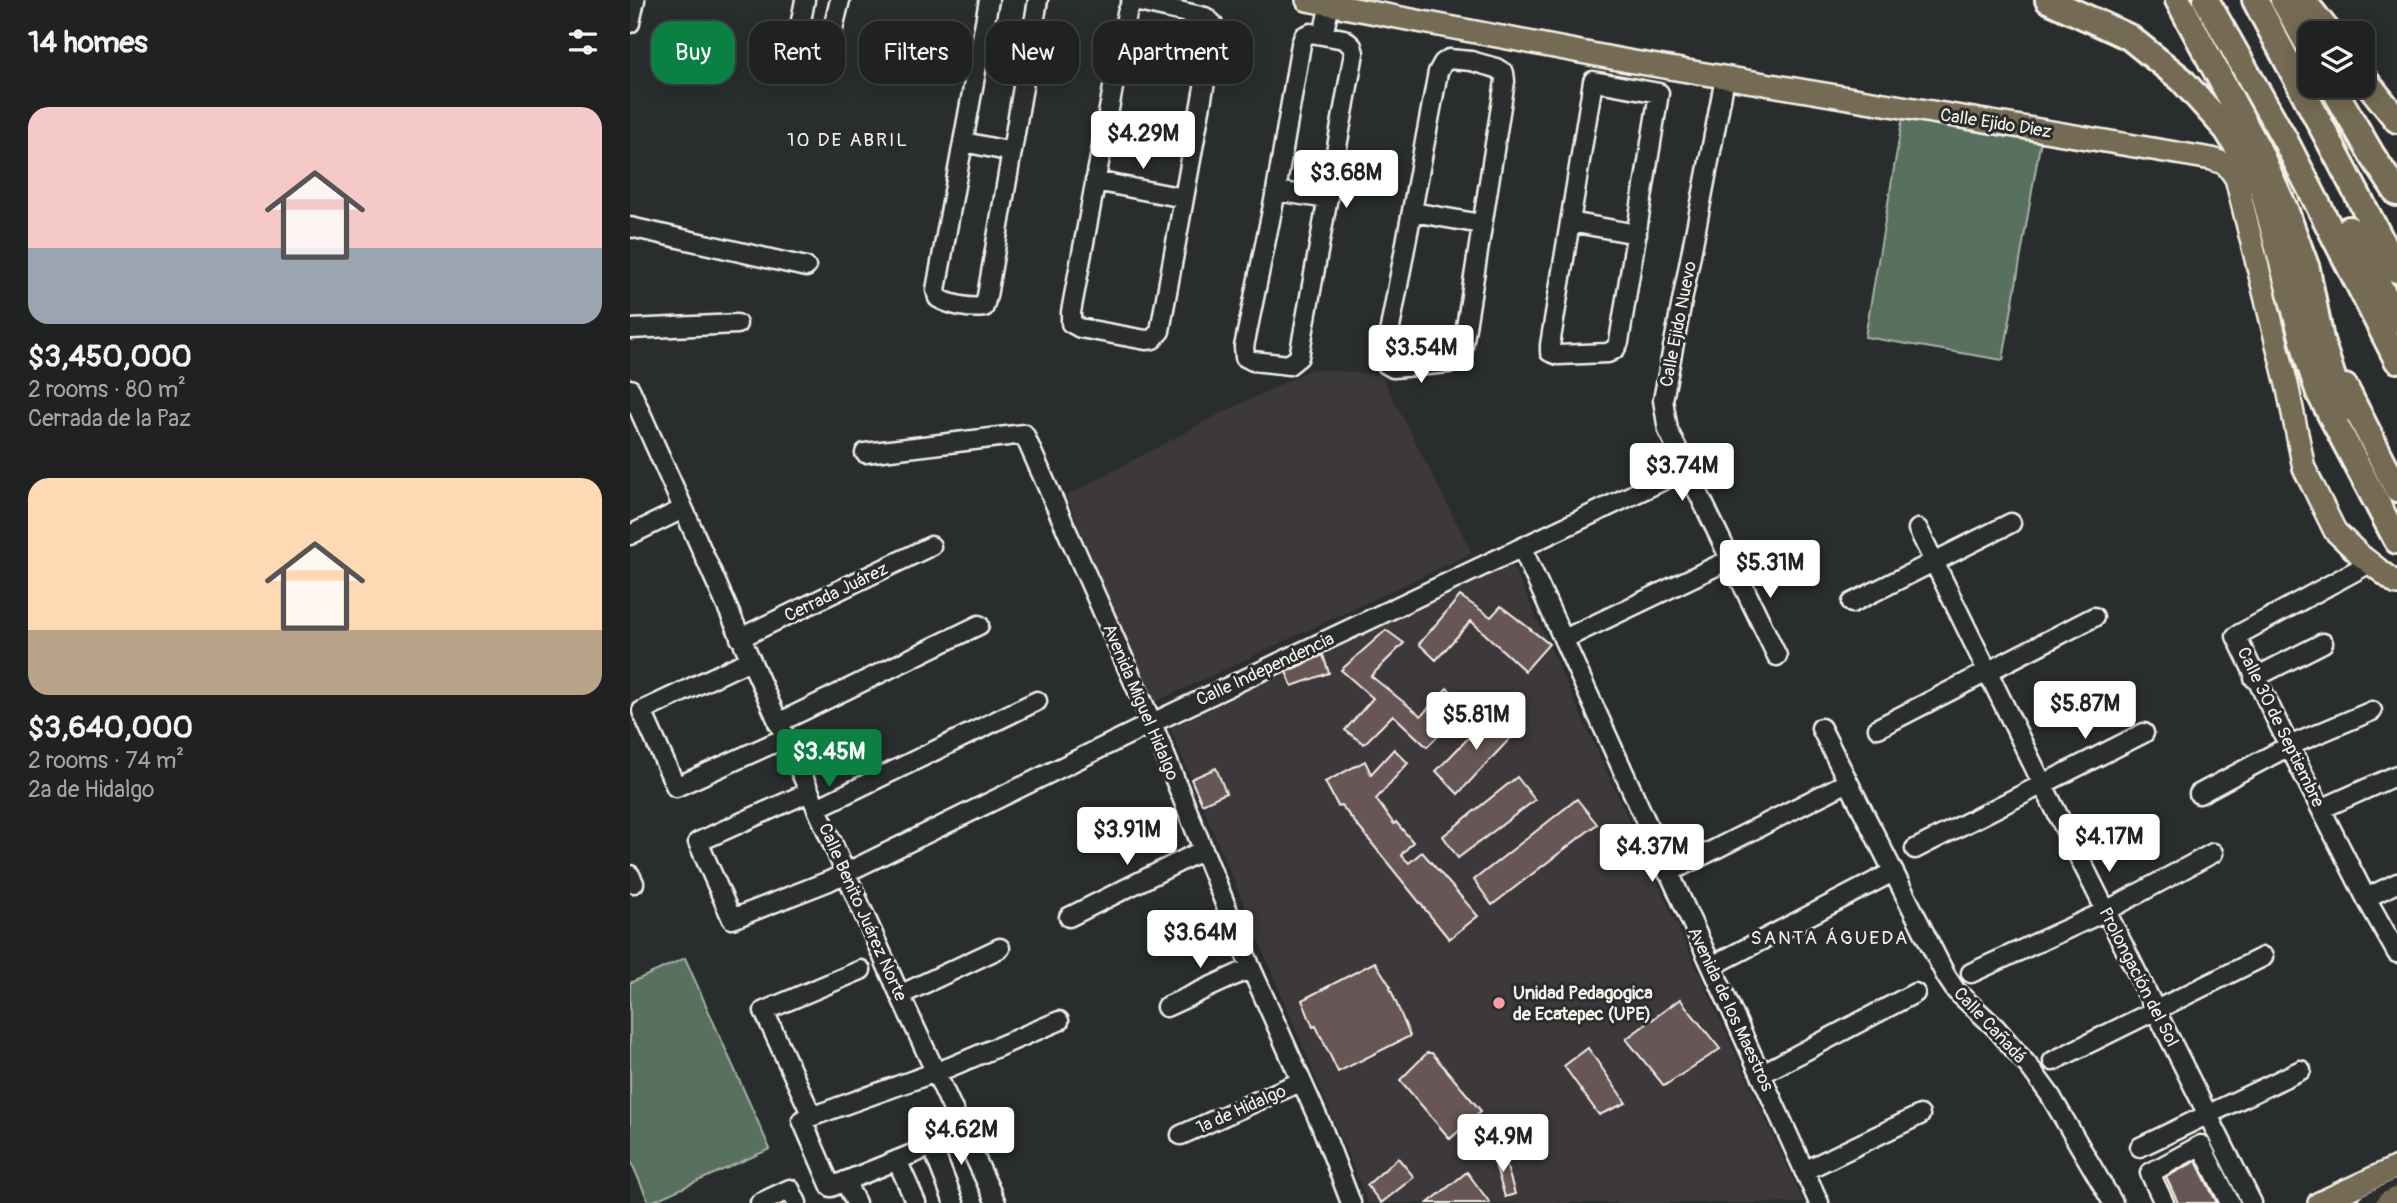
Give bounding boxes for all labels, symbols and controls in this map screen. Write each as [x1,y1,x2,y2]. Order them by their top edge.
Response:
chip: Buy [651,21,735,84]
chip: Rent [749,21,845,84]
chip: Filters [859,21,972,84]
chip: New [986,21,1079,84]
chip: Apartment [1093,21,1253,84]
map controls [2298,21,2375,98]
button: layers [2298,21,2375,98]
icon: filters [564,23,602,61]
text: 14 homes [28,24,148,61]
street label: Calle Ejido Diez [1939,103,2053,144]
pin: $4.29M [1086,111,1200,171]
text: $4.29M [1107,119,1179,148]
district label: 10 DE ABRIL [787,128,909,152]
pin: $3.68M [1289,150,1403,210]
icon: home [252,152,378,278]
text: $3.68M [1310,158,1382,187]
street label: Calle Ejido Nuevo [1655,259,1702,389]
pin: $3.54M [1364,326,1478,385]
text: $3.54M [1385,333,1457,362]
text: $3,450,000 [28,338,192,375]
text: 2 rooms · 80 m² [28,375,186,404]
text: Cerrada de la Paz [28,404,191,433]
pin: $3.74M [1625,444,1739,503]
text: $3.74M [1646,451,1718,480]
icon: home [252,523,378,649]
pin: $5.31M [1713,540,1827,600]
text: $5.31M [1736,548,1804,577]
street label: Cerrada Juárez [781,557,892,627]
street label: Avenida Miguel Hidalgo [1097,620,1184,784]
street label: Calle Independencia [1193,627,1338,711]
street label: Calle 30 de Septiembre [2232,643,2329,811]
pin: $5.87M [2028,682,2142,741]
text: $5.87M [2050,689,2120,718]
pin: $5.81M [1419,692,1533,752]
text: $5.81M [1442,700,1510,729]
text: $3,640,000 [28,709,193,746]
pin: $3.45M [772,730,886,789]
text: $3.45M [793,737,865,766]
text: 2 rooms · 74 m² [28,746,184,775]
text: 2a de Hidalgo [28,775,154,804]
pin: $3.91M [1070,808,1184,867]
pin: $4.17M [2052,814,2166,874]
text: $3.91M [1093,815,1161,844]
street label: Calle Benito Juárez Norte [813,820,912,1005]
text: $4.17M [2075,822,2143,851]
pin: $4.37M [1595,824,1709,884]
text: $4.37M [1616,832,1688,861]
street label: Prolongación del Sol [2093,904,2184,1051]
pin: $3.64M [1143,911,1257,970]
text: $3.64M [1163,918,1237,947]
street label: Avenida de los Maestros [1682,923,1779,1095]
district label: SANTA ÁGUEDA [1751,926,1909,950]
place label: Unidad Pedagogica de Ecatepec (UPE) [1513,982,1653,1026]
street label: Calle Cañadá [1948,982,2031,1068]
marker: Unidad Pedagogica de Ecatepec (UPE) [1491,995,1507,1011]
street label: 1a de Hidalgo [1193,1079,1290,1139]
pin: $4.62M [904,1108,1018,1167]
pin: $4.9M [1454,1114,1552,1174]
text: $4.62M [924,1115,998,1144]
text: $4.9M [1473,1122,1533,1151]

